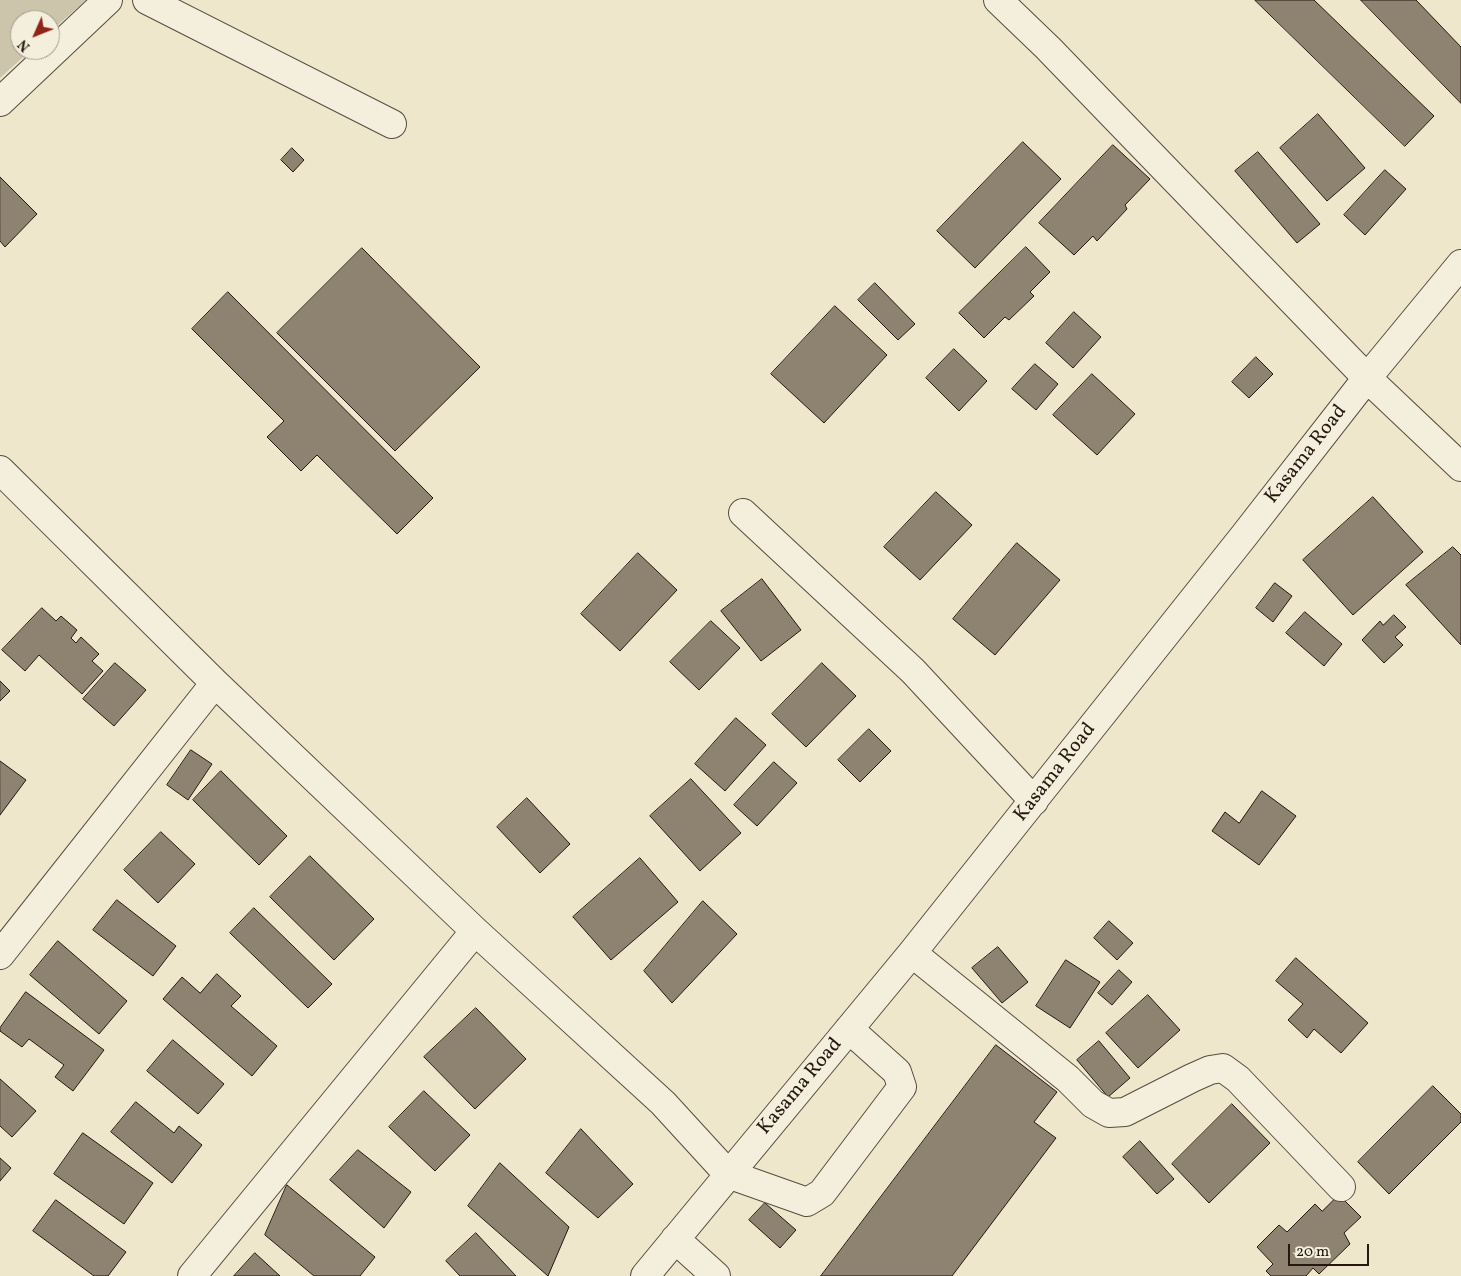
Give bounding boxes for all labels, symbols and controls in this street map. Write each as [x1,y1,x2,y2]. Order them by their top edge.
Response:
north arrow [10,10,60,60]
text: N [14,35,35,55]
street label: Kasama Road [1261,401,1353,509]
street label: Kasama Road [1010,719,1102,827]
street label: Kasama Road [754,1034,848,1140]
scale bar [1291,1234,1372,1266]
text: 20 m [1296,1242,1329,1263]

